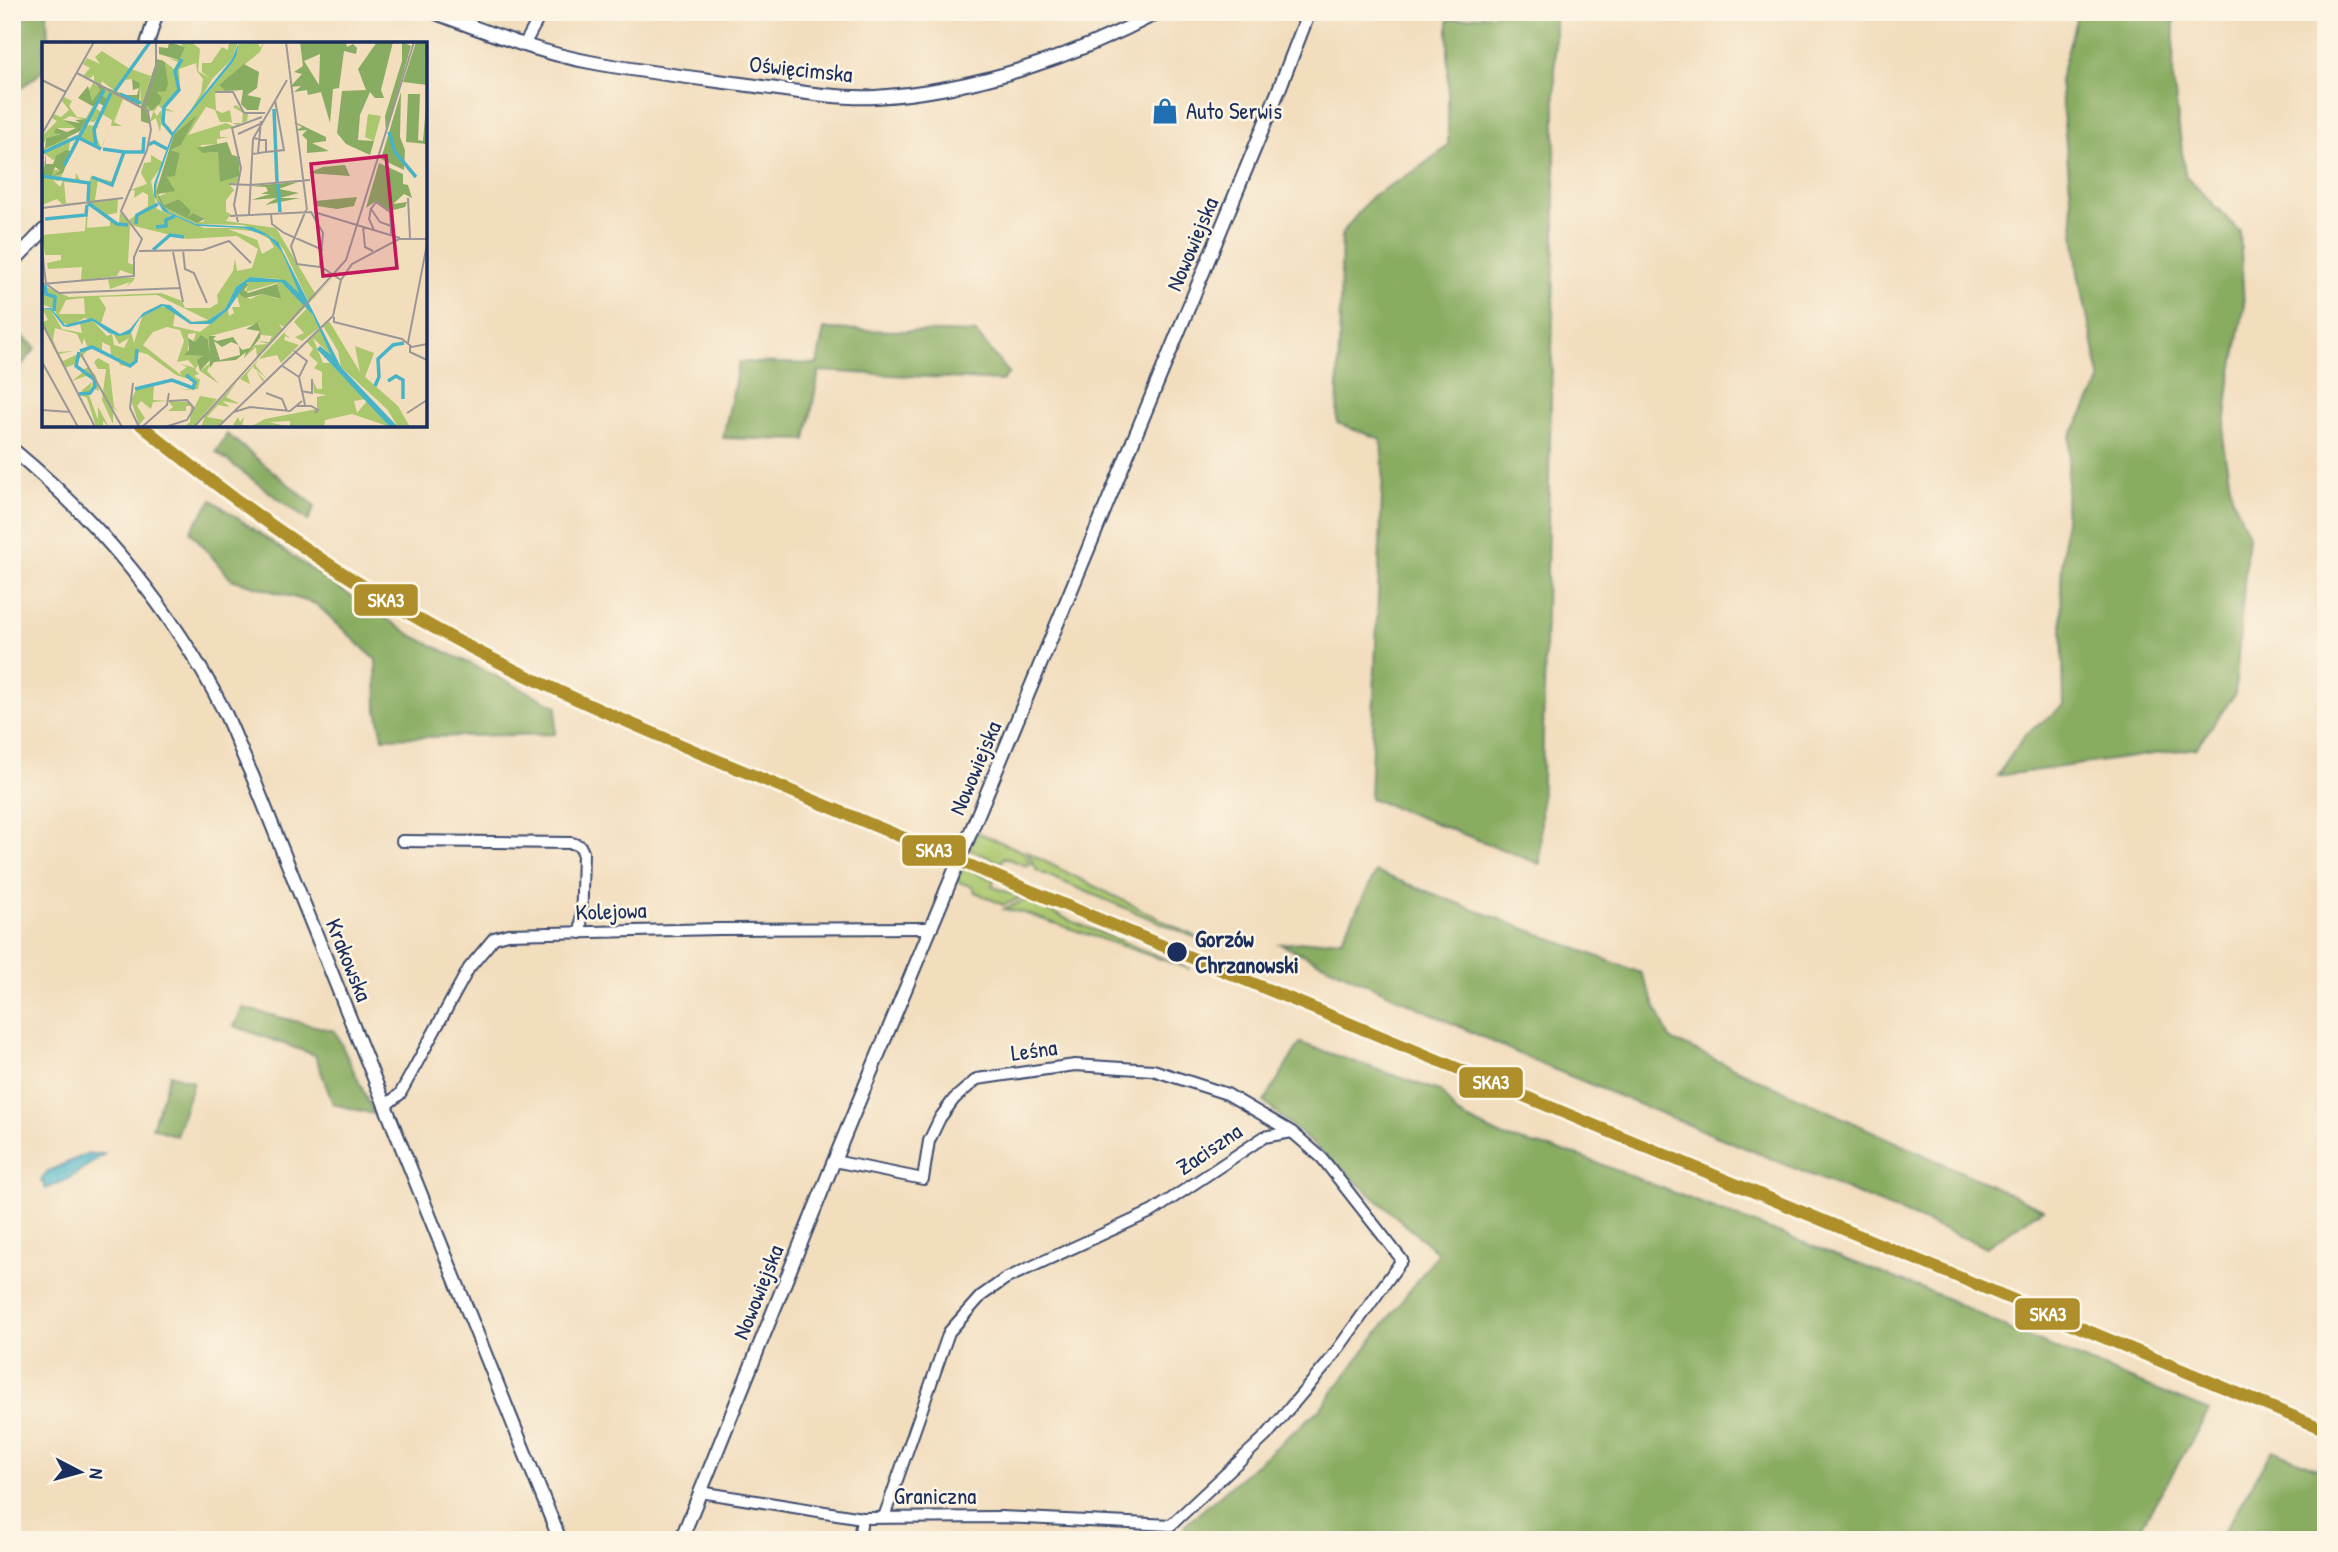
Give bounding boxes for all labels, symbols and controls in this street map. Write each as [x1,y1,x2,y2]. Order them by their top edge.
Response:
inset map [42,42,427,427]
street label: Oświęcimska [748,48,854,89]
place label: Auto Serwis [1186,95,1282,126]
shop icon: Auto Serwis [1150,96,1180,126]
street label: Nowowiejska [1158,192,1225,296]
line badge: SKA3 [353,583,419,617]
text: SKA3 [368,587,405,613]
street label: Nowowiejska [941,716,1008,820]
line badge: SKA3 [901,834,967,867]
text: SKA3 [916,837,953,863]
street label: Kolejowa [575,894,647,927]
street label: Krakowska [319,914,380,1006]
place label: Gorzów Chrzanowski [1195,923,1299,980]
marker: Gorzów Chrzanowski [1165,940,1189,964]
street label: Leśna [1009,1031,1059,1068]
line badge: SKA3 [1458,1066,1524,1099]
text: SKA3 [1473,1069,1510,1095]
street label: Zaciszna [1170,1115,1248,1182]
street label: Nowowiejska [725,1240,790,1344]
line badge: SKA3 [2014,1297,2081,1331]
text: SKA3 [2030,1301,2067,1327]
north arrow [46,1436,116,1506]
text: N [83,1467,110,1480]
street label: Graniczna [894,1480,976,1511]

